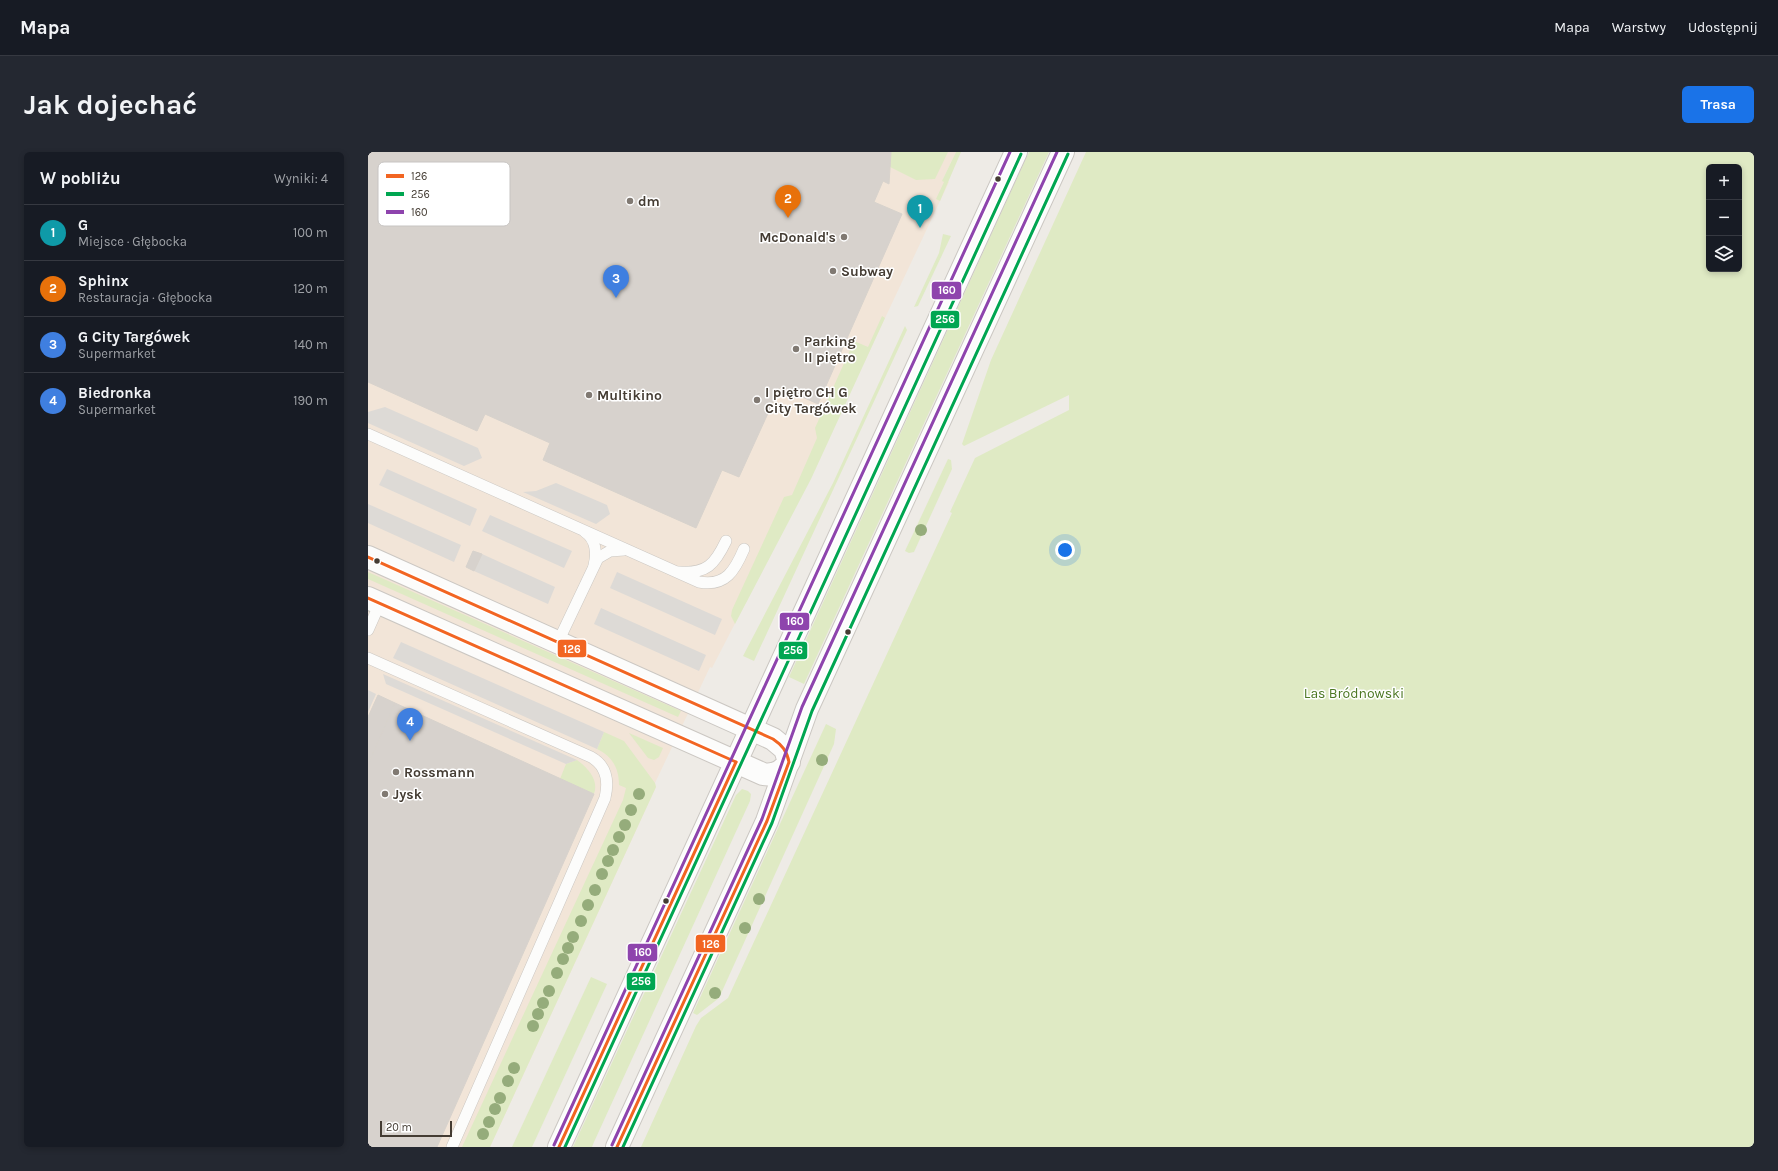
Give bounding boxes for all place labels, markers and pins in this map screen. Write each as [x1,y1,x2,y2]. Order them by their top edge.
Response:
unlabelled marker [993,174,1003,184]
pin: 2 [775,185,801,218]
place label: dm [638,193,660,210]
pin: 1 [907,195,933,228]
marker: dm [625,196,635,206]
place label: McDonald's [759,229,836,246]
marker: McDonald's [839,232,849,242]
place label: Subway [841,263,893,280]
pin: 3 [603,265,629,298]
marker: Subway [828,266,838,276]
place label: Parking II piętro [804,333,856,366]
marker: Parking II piętro [791,344,801,354]
place label: I piętro CH G City Targówek [765,384,857,417]
place label: Multikino [597,387,662,404]
marker: Multikino [584,390,594,400]
marker: I piętro CH G City Targówek [752,395,762,405]
unlabelled marker [372,556,382,566]
unlabelled marker [843,627,853,637]
pin: 4 [397,708,423,741]
place label: Rossmann [404,764,475,781]
marker: Rossmann [391,767,401,777]
place label: Jysk [393,786,423,803]
marker: Jysk [380,789,390,799]
unlabelled marker [661,896,671,906]

